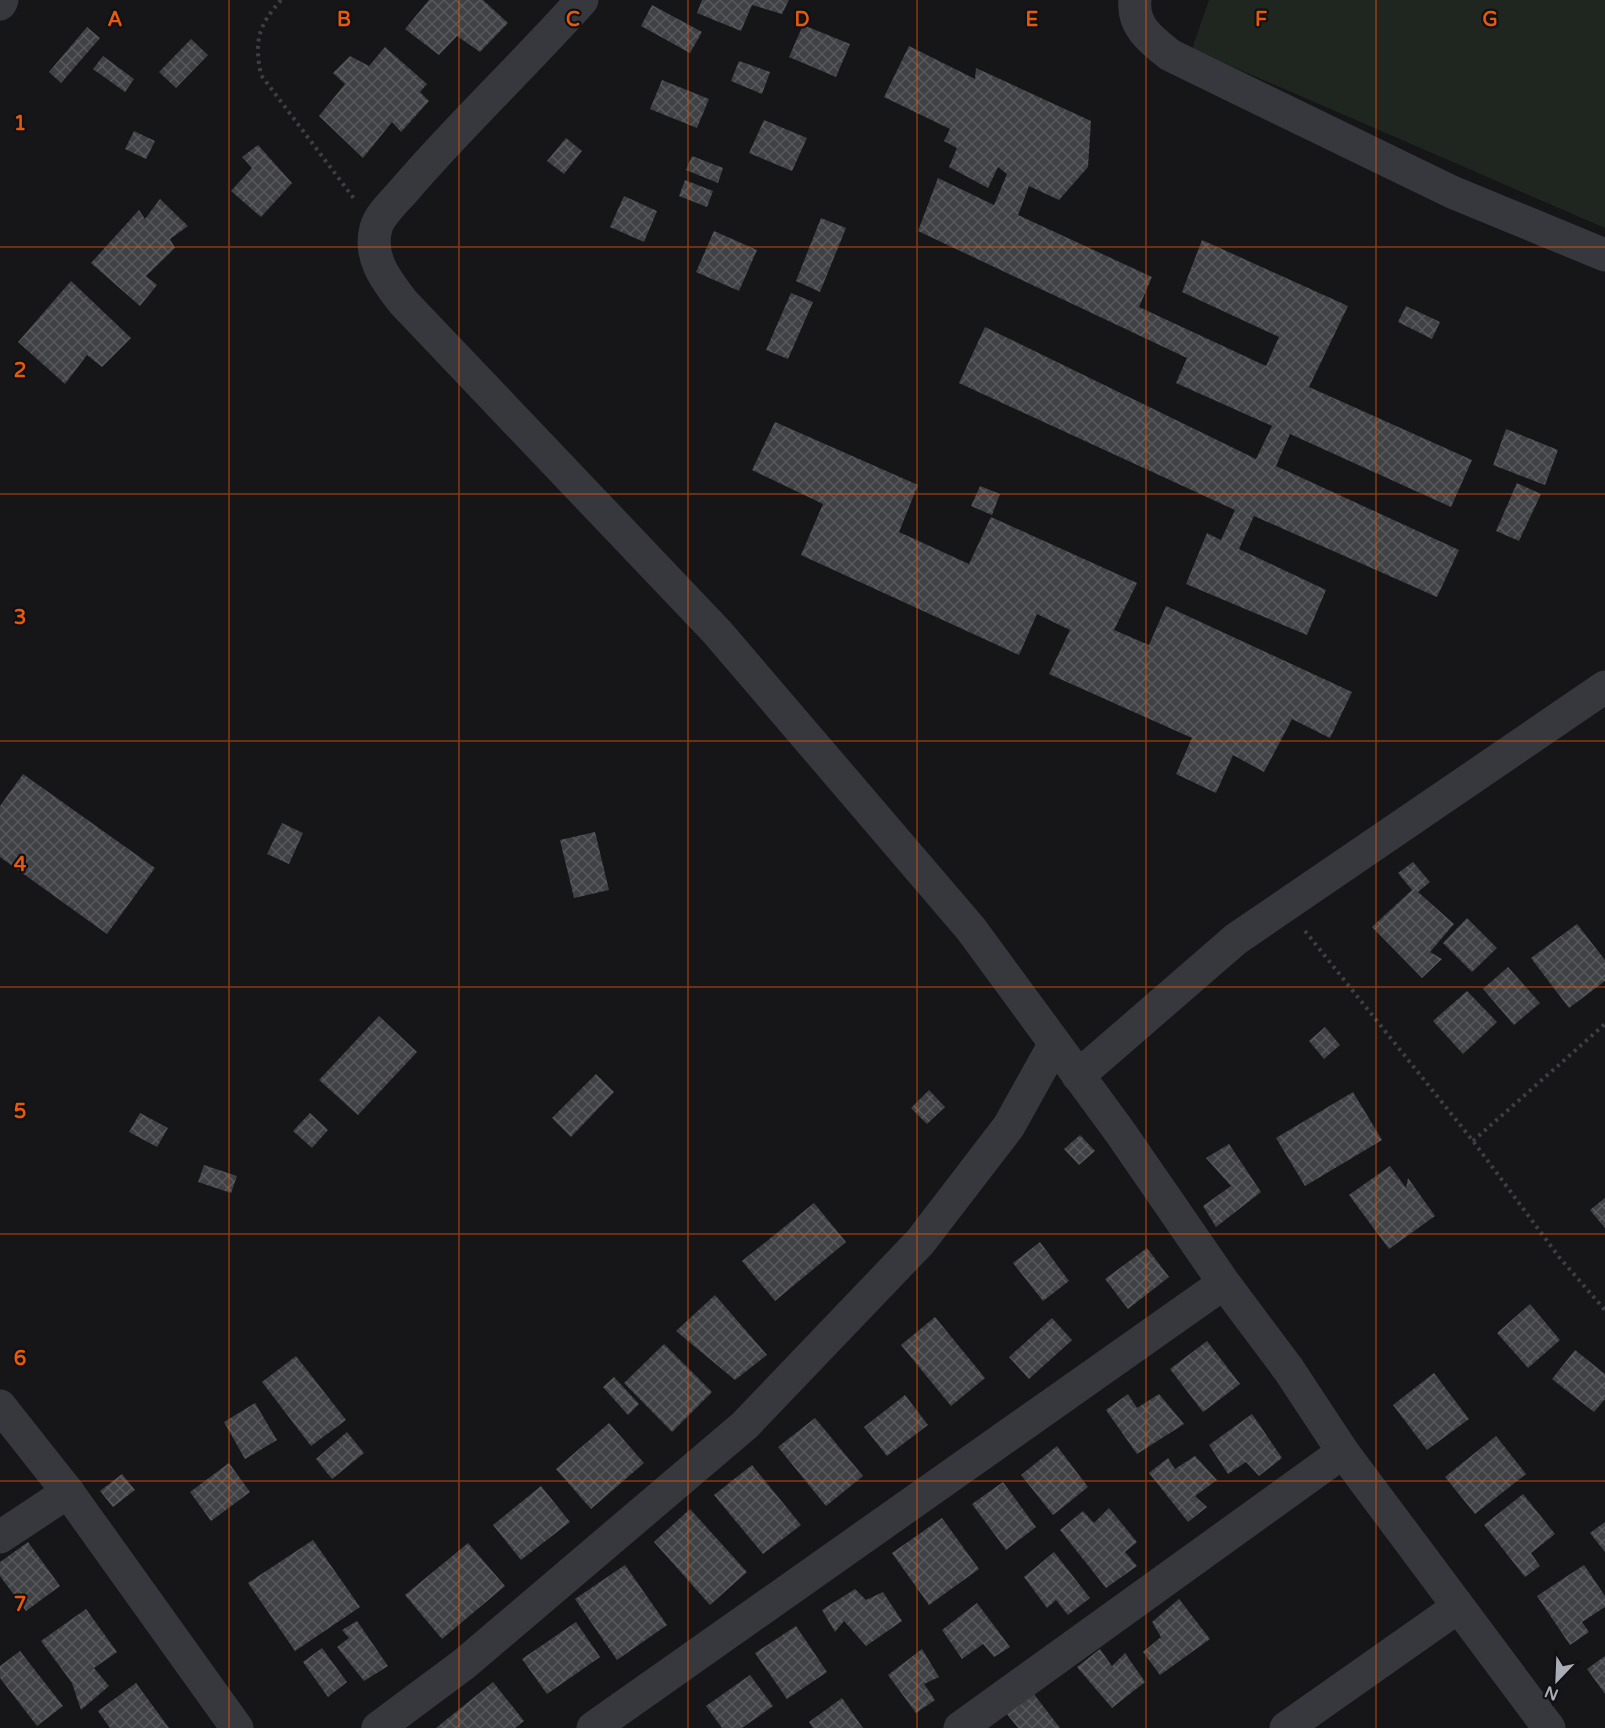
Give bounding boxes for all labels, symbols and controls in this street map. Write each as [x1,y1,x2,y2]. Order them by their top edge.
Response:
text: A [108,8,123,32]
text: B [337,8,351,32]
text: C [566,8,580,32]
text: D [794,8,810,32]
text: E [1026,8,1039,32]
text: F [1255,8,1267,32]
text: G [1482,8,1498,32]
text: 1 [14,112,26,136]
text: 2 [14,359,26,383]
text: 3 [14,606,26,630]
text: 4 [14,853,27,877]
text: 5 [14,1100,26,1124]
text: 6 [14,1347,26,1371]
text: 7 [14,1593,26,1617]
north arrow [1527,1650,1587,1710]
text: N [1542,1681,1561,1705]

